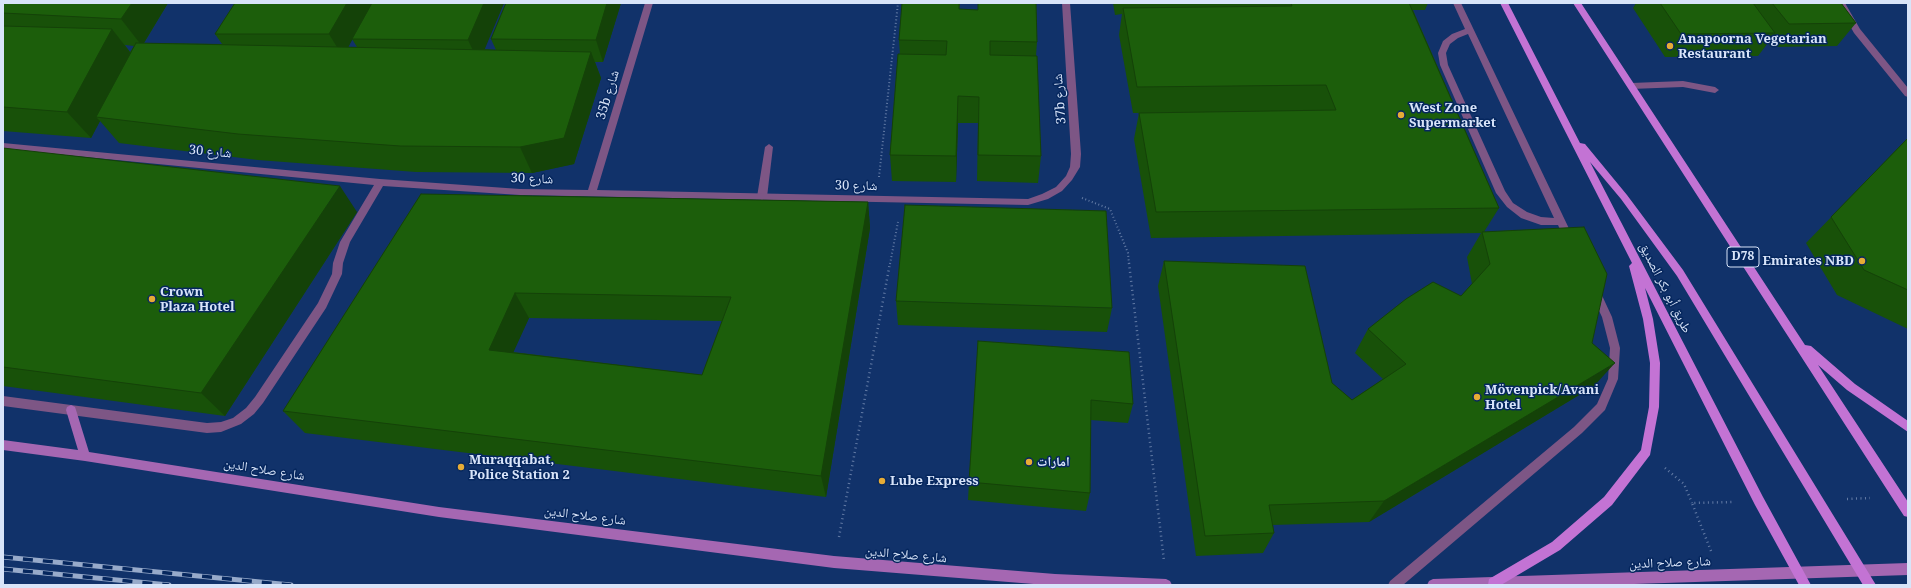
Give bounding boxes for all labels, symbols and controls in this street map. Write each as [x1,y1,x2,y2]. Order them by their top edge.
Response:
place label: Anapoorna Vegetarian Restaurant [1678,31,1827,62]
marker: Anapoorna Vegetarian Restaurant [1665,41,1675,51]
street label: 35b شارع [593,69,623,121]
street label: 37b شارع [1050,73,1070,125]
place label: West Zone Supermarket [1409,100,1496,131]
marker: West Zone Supermarket [1396,110,1406,120]
street label: شارع 30 [188,142,232,162]
street label: شارع 30 [510,170,554,188]
street label: شارع 30 [835,178,877,194]
street label: طريق أبو بكر الصديق [1636,240,1694,336]
road number: D78 [1727,247,1759,267]
place label: Emirates NBD [1762,253,1854,269]
marker: Emirates NBD [1857,256,1867,266]
place label: Crown Plaza Hotel [160,284,235,315]
marker: Crown Plaza Hotel [147,294,157,304]
place label: Mövenpick/Avani Hotel [1485,382,1599,413]
marker: Mövenpick/Avani Hotel [1472,392,1482,402]
place label: Muraqqabat, Police Station 2 [469,452,570,483]
place label: امارات [1037,454,1070,470]
street label: شارع صلاح الدين [222,456,306,484]
marker: امارات [1024,457,1034,467]
marker: Muraqqabat, Police Station 2 [456,462,466,472]
place label: Lube Express [890,473,978,489]
marker: Lube Express [877,476,887,486]
street label: شارع صلاح الدين [543,503,627,529]
street label: شارع صلاح الدين [864,544,948,566]
street label: شارع صلاح الدين [1629,554,1711,572]

